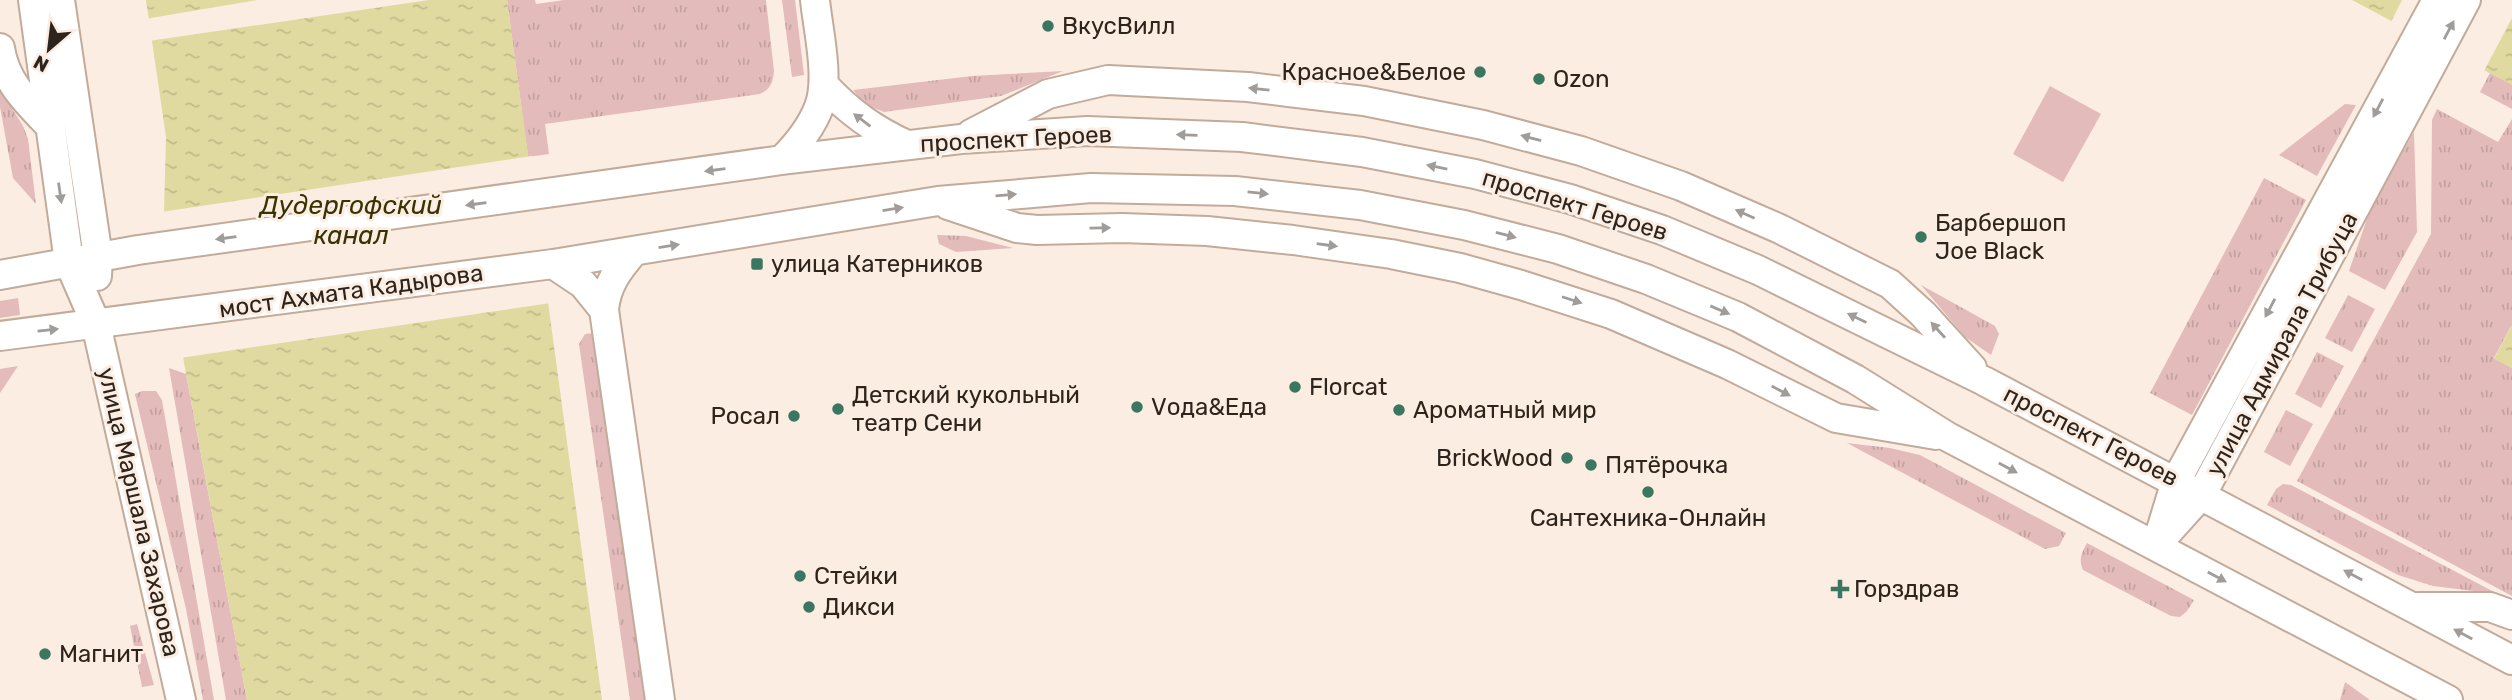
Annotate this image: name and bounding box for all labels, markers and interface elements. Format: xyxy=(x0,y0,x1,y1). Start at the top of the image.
place label: ВкусВилл xyxy=(1062,12,1175,40)
north arrow xyxy=(14,14,84,84)
marker: ВкусВилл xyxy=(1040,18,1056,34)
one-way arrow xyxy=(2444,20,2455,40)
text: N xyxy=(30,50,53,77)
place label: Красное&Белое xyxy=(1282,58,1466,86)
marker: Красное&Белое xyxy=(1472,64,1488,80)
place label: Ozon xyxy=(1553,65,1610,93)
marker: Ozon xyxy=(1531,71,1547,87)
one-way arrow xyxy=(1248,83,1270,94)
one-way arrow xyxy=(2373,99,2385,119)
one-way arrow xyxy=(853,113,871,127)
street label: проспект Героев xyxy=(919,120,1113,158)
one-way arrow xyxy=(1176,129,1198,140)
one-way arrow xyxy=(1520,132,1542,143)
one-way arrow xyxy=(1426,161,1448,172)
one-way arrow xyxy=(703,164,725,175)
street label: проспект Героев xyxy=(1479,164,1671,246)
one-way arrow xyxy=(54,182,65,204)
one-way arrow xyxy=(1247,188,1269,199)
one-way arrow xyxy=(996,189,1018,200)
water label: Дудергофский канал xyxy=(258,190,442,251)
one-way arrow xyxy=(464,199,486,210)
one-way arrow xyxy=(882,203,904,214)
street label: улица Адмирала Трибуца xyxy=(2200,207,2364,481)
one-way arrow xyxy=(1735,208,1755,220)
place label: Барбершоп Joe Black xyxy=(1935,209,2066,265)
one-way arrow xyxy=(1089,223,1111,234)
marker: Барбершоп Joe Black xyxy=(1913,229,1929,245)
one-way arrow xyxy=(1496,231,1517,241)
one-way arrow xyxy=(215,233,237,244)
one-way arrow xyxy=(658,240,680,251)
one-way arrow xyxy=(1316,240,1338,251)
place label: улица Катерников xyxy=(771,250,983,278)
marker: улица Катерников xyxy=(749,256,765,272)
street label: мост Ахмата Кадырова xyxy=(217,259,485,323)
one-way arrow xyxy=(1562,296,1583,306)
one-way arrow xyxy=(2264,299,2276,318)
one-way arrow xyxy=(1710,305,1731,316)
one-way arrow xyxy=(1847,312,1867,323)
one-way arrow xyxy=(1930,321,1946,339)
one-way arrow xyxy=(37,324,59,335)
street label: улица Маршала Захарова xyxy=(92,365,186,659)
place label: Florcat xyxy=(1309,373,1387,401)
marker: Florcat xyxy=(1287,379,1303,395)
street label: проспект Героев xyxy=(1999,380,2183,492)
place label: Детский кукольный театр Сени xyxy=(852,381,1080,437)
one-way arrow xyxy=(1771,385,1791,396)
place label: Vода&Еда xyxy=(1151,393,1267,421)
place label: Ароматный мир xyxy=(1413,396,1596,424)
marker: Vода&Еда xyxy=(1129,399,1145,415)
marker: Детский кукольный театр Сени xyxy=(830,401,846,417)
place label: Росал xyxy=(710,402,780,430)
marker: Ароматный мир xyxy=(1391,402,1407,418)
marker: Росал xyxy=(786,408,802,424)
place label: BrickWood xyxy=(1436,444,1553,472)
marker: BrickWood xyxy=(1559,450,1575,466)
place label: Пятёрочка xyxy=(1605,451,1728,479)
marker: Пятёрочка xyxy=(1583,457,1599,473)
one-way arrow xyxy=(1998,463,2018,474)
marker: Сантехника-Онлайн xyxy=(1640,484,1656,500)
place label: Сантехника-Онлайн xyxy=(1530,504,1766,532)
place label: Стейки xyxy=(814,562,898,590)
marker: Стейки xyxy=(792,568,808,584)
one-way arrow xyxy=(2344,569,2363,581)
one-way arrow xyxy=(2207,572,2227,583)
place label: Горздрав xyxy=(1854,575,1959,603)
marker: Горздрав xyxy=(1832,581,1848,597)
place label: Дикси xyxy=(823,593,895,621)
marker: Дикси xyxy=(801,599,817,615)
one-way arrow xyxy=(2453,628,2473,639)
place label: Магнит xyxy=(59,640,143,668)
marker: Магнит xyxy=(37,646,53,662)

